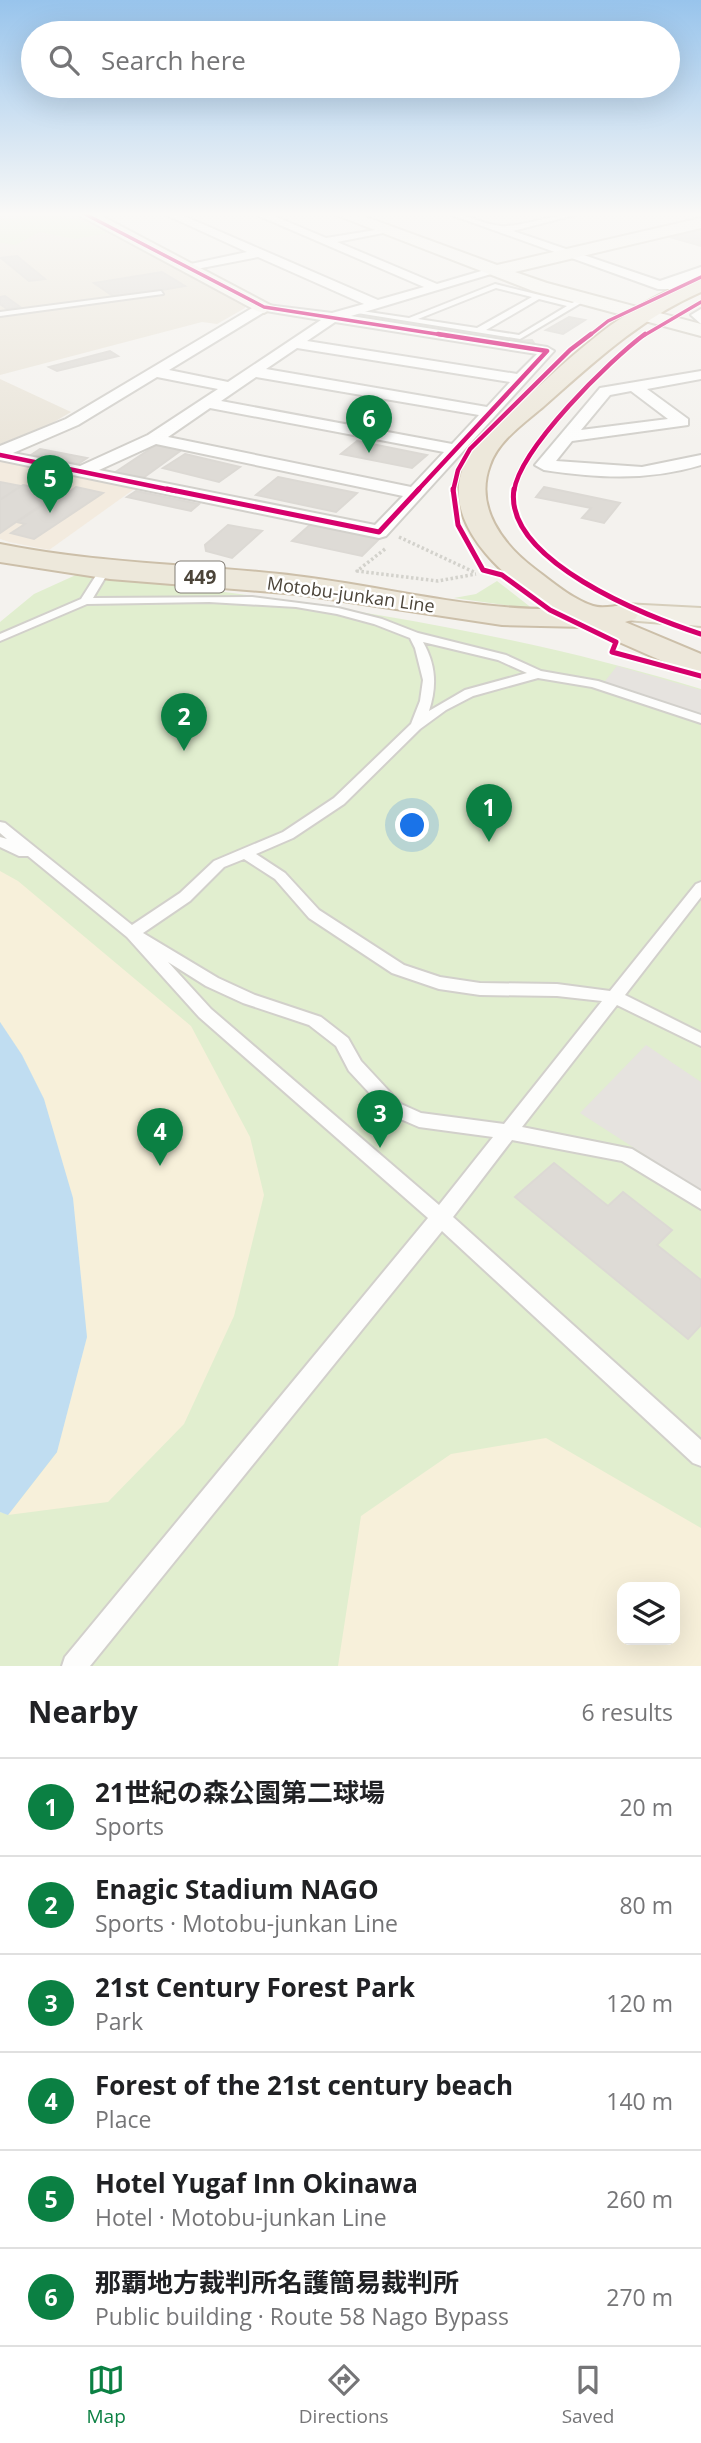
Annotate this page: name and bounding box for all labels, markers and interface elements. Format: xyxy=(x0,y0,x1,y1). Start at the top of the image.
search box xyxy=(21,21,680,98)
icon: search xyxy=(45,41,83,79)
text: Search here xyxy=(101,42,246,78)
pin: 6 xyxy=(346,395,392,453)
pin: 5 xyxy=(27,455,73,513)
road number: 449 xyxy=(176,562,224,592)
street label: Motobu-junkan Line xyxy=(266,570,436,618)
pin: 2 xyxy=(161,693,207,751)
pin: 1 xyxy=(466,784,512,842)
your location xyxy=(395,808,429,842)
pin: 3 xyxy=(357,1090,403,1148)
pin: 4 xyxy=(137,1108,183,1166)
map controls xyxy=(617,1582,680,1645)
button: layers xyxy=(617,1582,680,1645)
text: Nearby xyxy=(28,1691,138,1732)
text: 6 results xyxy=(582,1696,673,1728)
text: 21世紀の森公園第二球場 xyxy=(95,1774,385,1810)
text: 1 xyxy=(44,1791,58,1823)
text: 20 m xyxy=(619,1791,673,1823)
text: Sports xyxy=(95,1810,164,1842)
text: Enagic Stadium NAGO xyxy=(95,1871,379,1907)
text: 2 xyxy=(44,1889,58,1921)
text: 80 m xyxy=(619,1889,673,1921)
text: Sports · Motobu-junkan Line xyxy=(95,1907,398,1939)
text: 21st Century Forest Park xyxy=(95,1969,415,2005)
text: 3 xyxy=(44,1987,58,2019)
text: 120 m xyxy=(606,1987,673,2019)
text: Park xyxy=(95,2005,143,2037)
text: Forest of the 21st century beach xyxy=(95,2067,513,2103)
text: 4 xyxy=(44,2085,58,2117)
text: 140 m xyxy=(606,2085,673,2117)
text: Place xyxy=(95,2103,151,2135)
text: Hotel Yugaf Inn Okinawa xyxy=(95,2165,418,2201)
text: 5 xyxy=(44,2183,58,2215)
text: 260 m xyxy=(606,2183,673,2215)
text: Hotel · Motobu-junkan Line xyxy=(95,2201,387,2233)
text: 那覇地方裁判所名護簡易裁判所 xyxy=(95,2264,459,2300)
text: 6 xyxy=(44,2281,58,2313)
text: 270 m xyxy=(606,2281,673,2313)
text: Public building · Route 58 Nago Bypass xyxy=(95,2300,509,2332)
tab: Map xyxy=(87,2361,126,2429)
tab: Directions xyxy=(299,2361,389,2429)
tab: Saved xyxy=(562,2361,614,2429)

